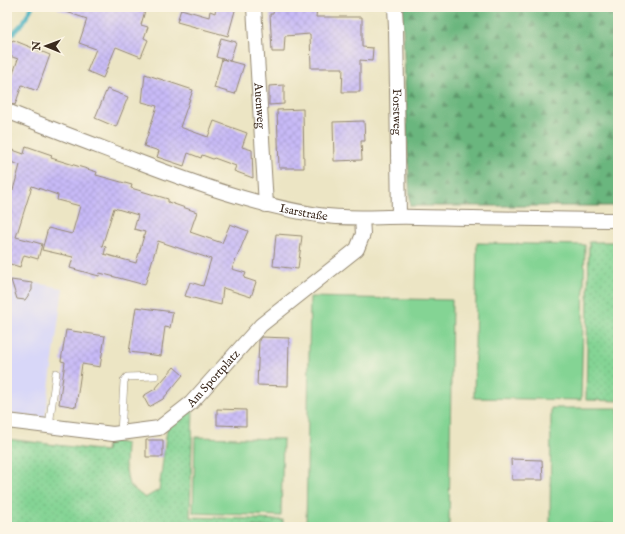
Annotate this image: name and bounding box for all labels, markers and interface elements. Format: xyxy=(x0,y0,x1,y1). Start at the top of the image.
north arrow xyxy=(26,26,66,66)
text: N xyxy=(30,40,44,52)
street label: Auenweg xyxy=(251,81,269,130)
street label: Forstweg xyxy=(389,89,405,136)
street label: Isarstraße xyxy=(278,200,329,224)
street label: Am Sportplatz xyxy=(183,346,243,411)

